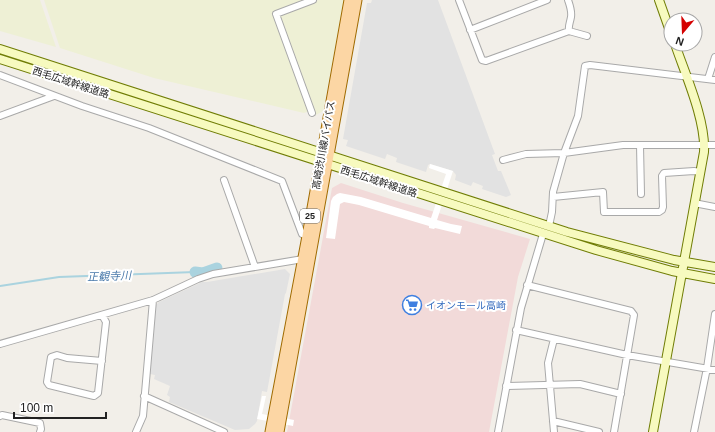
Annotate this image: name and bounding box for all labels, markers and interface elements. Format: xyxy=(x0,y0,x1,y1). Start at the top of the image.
north arrow xyxy=(663,12,703,52)
text: N xyxy=(674,34,685,48)
street label: 西毛広域幹線道路 xyxy=(31,65,111,100)
street label: 高崎渋川線バイパス xyxy=(310,100,337,190)
street label: 西毛広域幹線道路 xyxy=(339,164,419,199)
road number: 25 xyxy=(300,209,320,223)
water label: 正観寺川 xyxy=(87,269,132,283)
supermarket icon: イオンモール高崎 xyxy=(401,294,423,316)
place label: イオンモール高崎 xyxy=(426,300,506,311)
scale bar xyxy=(14,394,106,420)
text: 100 m xyxy=(20,401,53,415)

